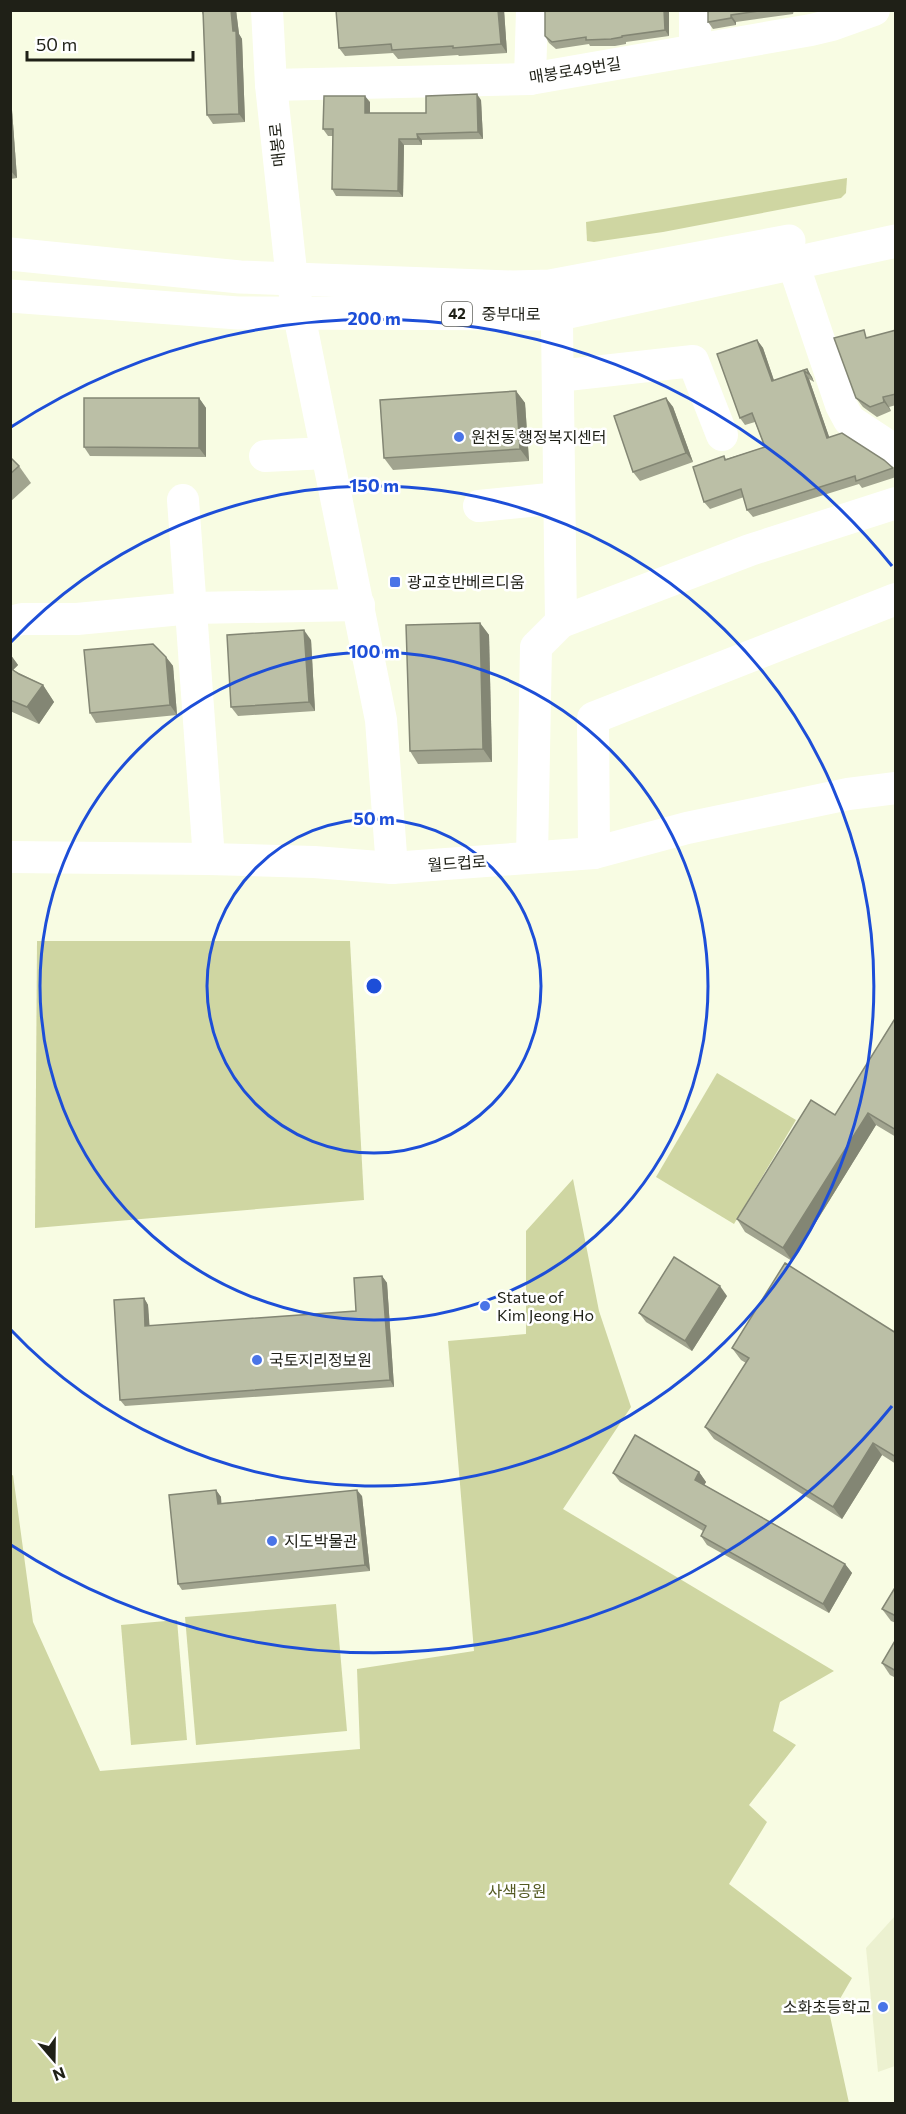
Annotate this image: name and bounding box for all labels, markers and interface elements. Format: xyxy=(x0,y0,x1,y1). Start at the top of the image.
scale bar xyxy=(27,24,194,62)
text: 50 m xyxy=(36,33,77,55)
street label: 매봉로49번길 xyxy=(528,53,622,86)
street label: 매봉로 xyxy=(265,122,288,168)
road number: 42 xyxy=(442,302,472,326)
street label: 중부대로 xyxy=(482,304,541,323)
text: 200 m xyxy=(347,307,401,329)
place label: 원천동 행정복지센터 xyxy=(471,427,607,446)
marker: 원천동 행정복지센터 xyxy=(452,430,466,444)
text: 150 m xyxy=(349,474,399,496)
place label: 광교호반베르디움 xyxy=(407,572,525,591)
marker: 광교호반베르디움 xyxy=(388,575,402,589)
text: 100 m xyxy=(348,640,400,662)
text: 50 m xyxy=(353,807,395,829)
street label: 월드컵로 xyxy=(427,851,487,874)
centre of rings xyxy=(364,976,384,996)
place label: Statue of Kim Jeong Ho xyxy=(497,1287,594,1324)
marker: Statue of Kim Jeong Ho xyxy=(478,1299,492,1313)
place label: 국토지리정보원 xyxy=(269,1350,372,1369)
marker: 국토지리정보원 xyxy=(250,1353,264,1367)
place label: 지도박물관 xyxy=(284,1531,358,1550)
marker: 지도박물관 xyxy=(265,1534,279,1548)
park label: 사색공원 xyxy=(488,1881,546,1900)
place label: 소화초등학교 xyxy=(783,1997,871,2016)
marker: 소화초등학교 xyxy=(876,2000,890,2014)
north arrow xyxy=(24,2030,84,2090)
text: N xyxy=(50,2064,68,2086)

